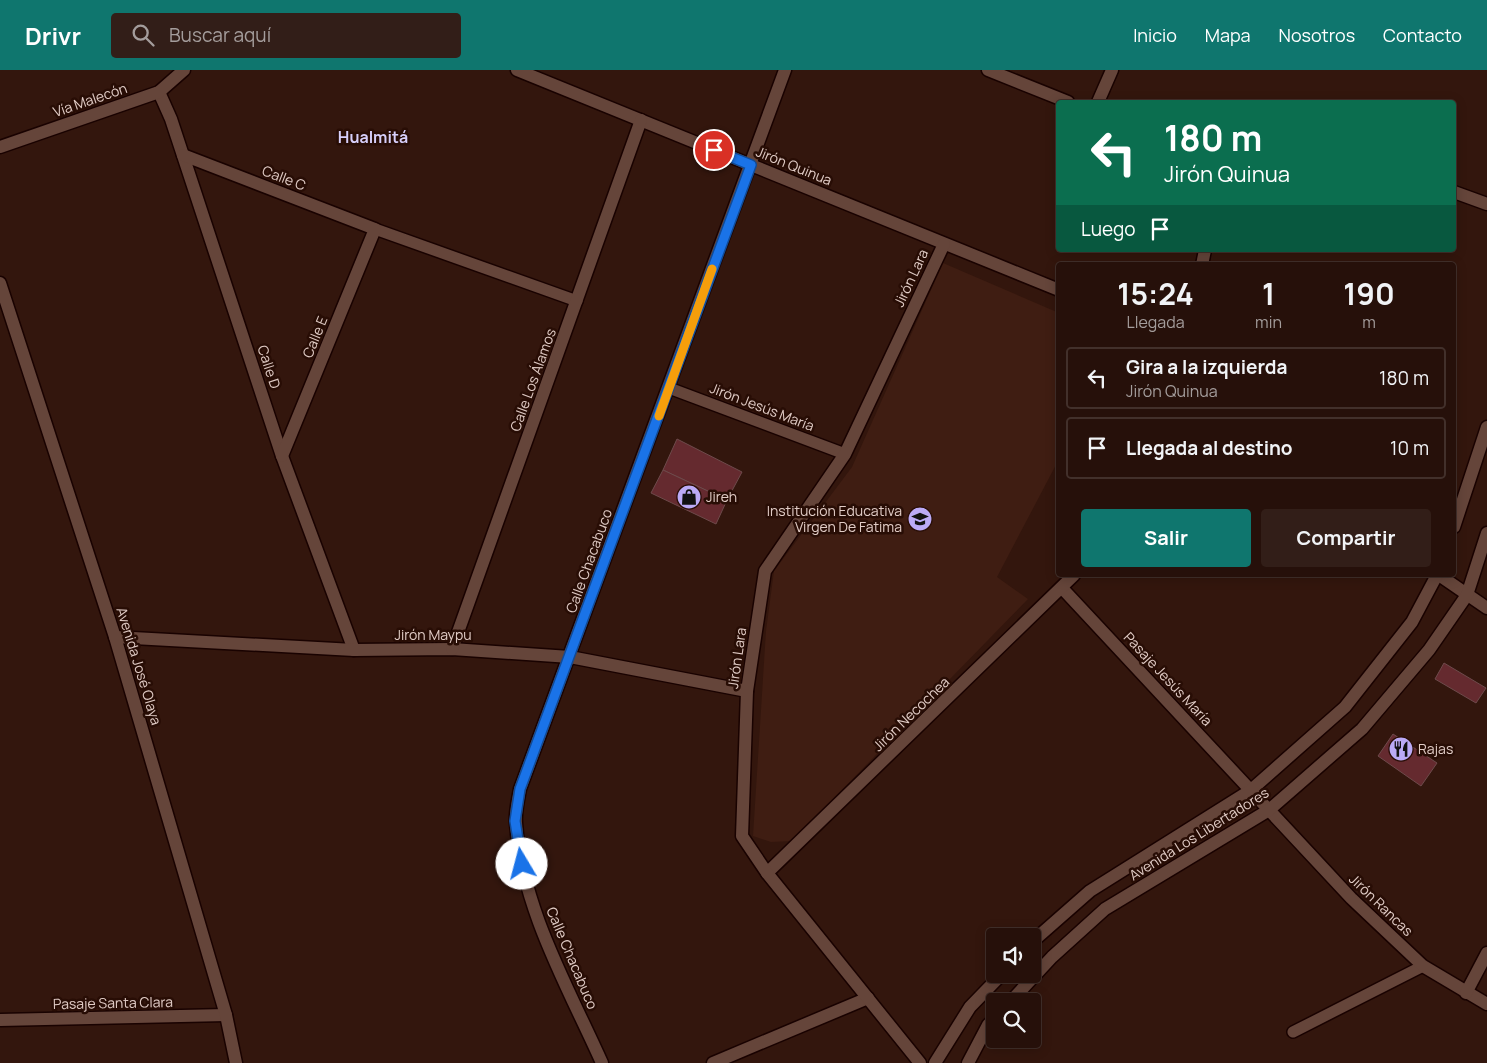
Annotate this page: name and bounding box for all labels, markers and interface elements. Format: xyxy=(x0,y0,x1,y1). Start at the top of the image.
search box xyxy=(111,13,461,58)
text: Drivr xyxy=(25,19,81,52)
icon: search xyxy=(129,21,157,49)
text: Buscar aquí xyxy=(169,22,271,48)
text: Inicio xyxy=(1133,23,1177,47)
text: Mapa xyxy=(1205,23,1251,47)
text: Nosotros xyxy=(1279,23,1355,47)
text: Contacto xyxy=(1383,23,1462,47)
street label: Vía Malecón xyxy=(50,78,129,121)
text: 180 m xyxy=(1164,114,1262,162)
icon: left xyxy=(1081,120,1146,185)
district label: Hualmitá xyxy=(338,126,408,148)
pin xyxy=(693,129,735,171)
icon: arrive xyxy=(700,136,728,164)
street label: Jirón Quinua xyxy=(753,142,835,189)
text: Jirón Quinua xyxy=(1164,159,1290,189)
street label: Calle C xyxy=(260,161,309,195)
icon: arrive xyxy=(1146,215,1174,243)
text: Luego xyxy=(1081,216,1136,242)
street label: Jirón Lara xyxy=(889,246,932,310)
text: 15:24 xyxy=(1117,273,1194,314)
text: 1 xyxy=(1262,273,1275,314)
text: 190 xyxy=(1343,273,1395,314)
text: Llegada xyxy=(1127,311,1185,333)
text: min xyxy=(1255,311,1282,333)
text: m xyxy=(1362,311,1376,333)
street label: Calle E xyxy=(298,313,331,360)
street label: Calle Los Álamos xyxy=(505,326,560,434)
street label: Calle D xyxy=(254,343,285,391)
text: Gira a la izquierda xyxy=(1126,354,1287,380)
icon: left xyxy=(1083,364,1111,392)
text: 180 m xyxy=(1379,365,1429,391)
street label: Jirón Jesús María xyxy=(707,378,817,435)
text: Jirón Quinua xyxy=(1126,380,1218,402)
icon: arrive xyxy=(1083,434,1111,462)
text: Llegada al destino xyxy=(1126,435,1293,461)
text: 10 m xyxy=(1390,435,1429,461)
shop icon: Jireh xyxy=(676,484,702,510)
place label: Jireh xyxy=(706,487,737,506)
place label: Institución Educativa Virgen De Fatima xyxy=(767,501,902,536)
street label: Calle Chacabuco xyxy=(561,506,616,615)
school or university icon: Institución Educativa Virgen De Fatima xyxy=(907,506,933,532)
button: Salir xyxy=(1081,509,1251,567)
button: Compartir xyxy=(1261,509,1431,567)
street label: Avenida José Olaya xyxy=(113,605,166,727)
street label: Jirón Maypu xyxy=(394,625,472,644)
street label: Jirón Lara xyxy=(723,626,750,690)
street label: Pasaje Jesús María xyxy=(1120,628,1217,730)
street label: Jirón Necochea xyxy=(868,672,953,755)
restaurant icon: Rajas xyxy=(1388,736,1414,762)
place label: Rajas xyxy=(1418,739,1453,758)
street label: Avenida Los Libertadores xyxy=(1125,783,1272,884)
position arrow xyxy=(495,837,547,889)
street label: Jirón Rancas xyxy=(1345,869,1417,940)
street label: Calle Chacabuco xyxy=(542,904,603,1012)
map controls xyxy=(986,928,1041,1048)
button: sound xyxy=(986,928,1041,983)
street label: Pasaje Santa Clara xyxy=(53,992,173,1013)
button: search xyxy=(986,993,1041,1048)

